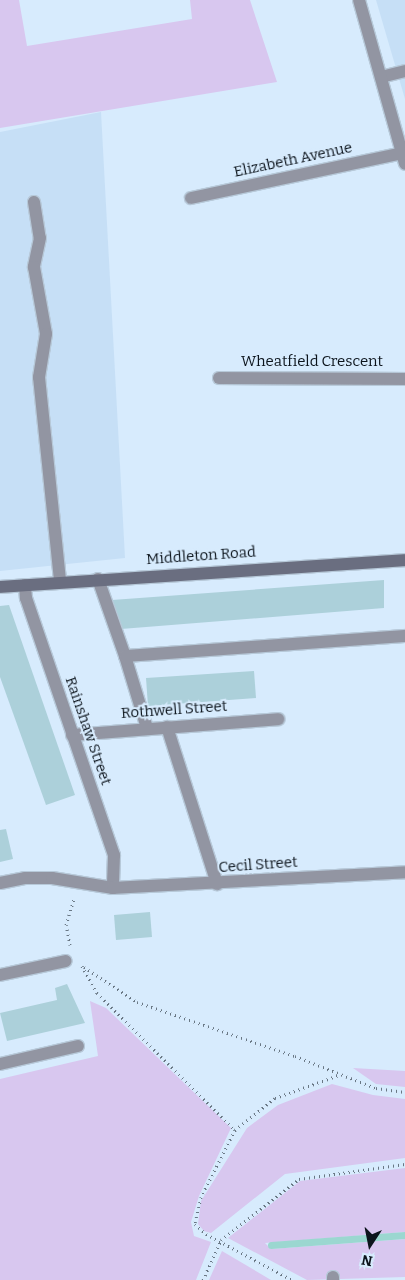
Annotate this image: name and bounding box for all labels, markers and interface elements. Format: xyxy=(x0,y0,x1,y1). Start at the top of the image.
street label: Elizabeth Avenue xyxy=(232,139,354,181)
street label: Wheatfield Crescent xyxy=(241,353,383,371)
street label: Middleton Road xyxy=(146,543,256,569)
street label: Rainshaw Street xyxy=(61,674,115,788)
street label: Rothwell Street xyxy=(120,697,228,723)
street label: Cecil Street xyxy=(218,853,298,877)
north arrow xyxy=(345,1220,395,1270)
text: N xyxy=(360,1251,374,1270)

